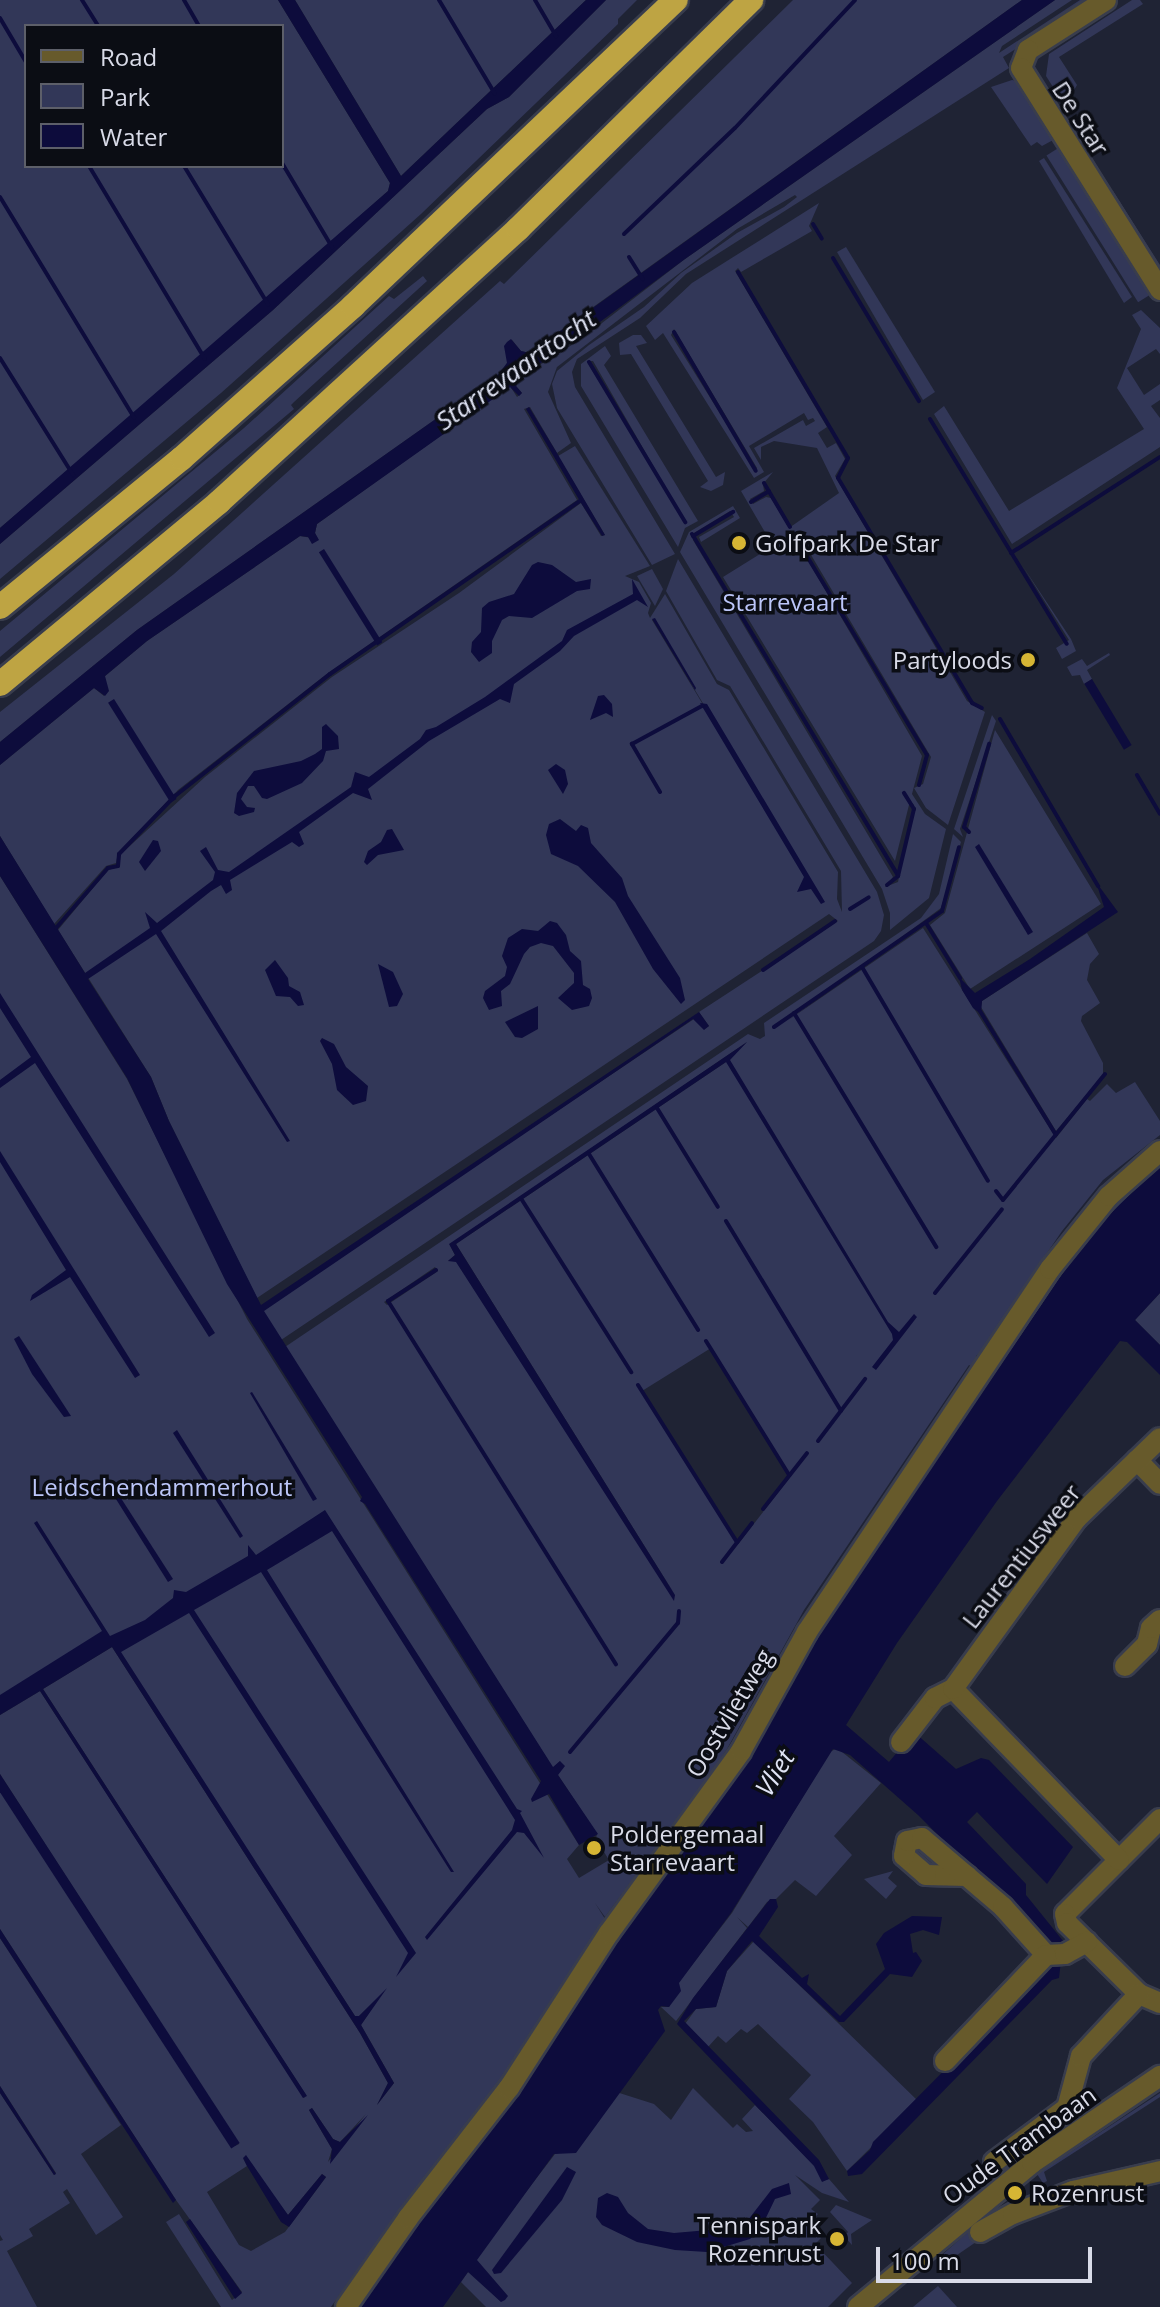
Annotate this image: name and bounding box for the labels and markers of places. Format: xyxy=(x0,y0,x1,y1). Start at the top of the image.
place label: Golfpark De Star xyxy=(755,529,940,557)
marker: Golfpark De Star xyxy=(730,534,748,552)
place label: Partyloods xyxy=(893,646,1012,674)
marker: Partyloods xyxy=(1019,651,1037,669)
place label: Poldergemaal Starrevaart xyxy=(610,1820,764,1876)
marker: Poldergemaal Starrevaart xyxy=(585,1839,603,1857)
place label: Rozenrust xyxy=(1031,2179,1144,2207)
marker: Rozenrust xyxy=(1006,2184,1024,2202)
place label: Tennispark Rozenrust xyxy=(697,2211,821,2267)
marker: Tennispark Rozenrust xyxy=(828,2230,846,2248)

